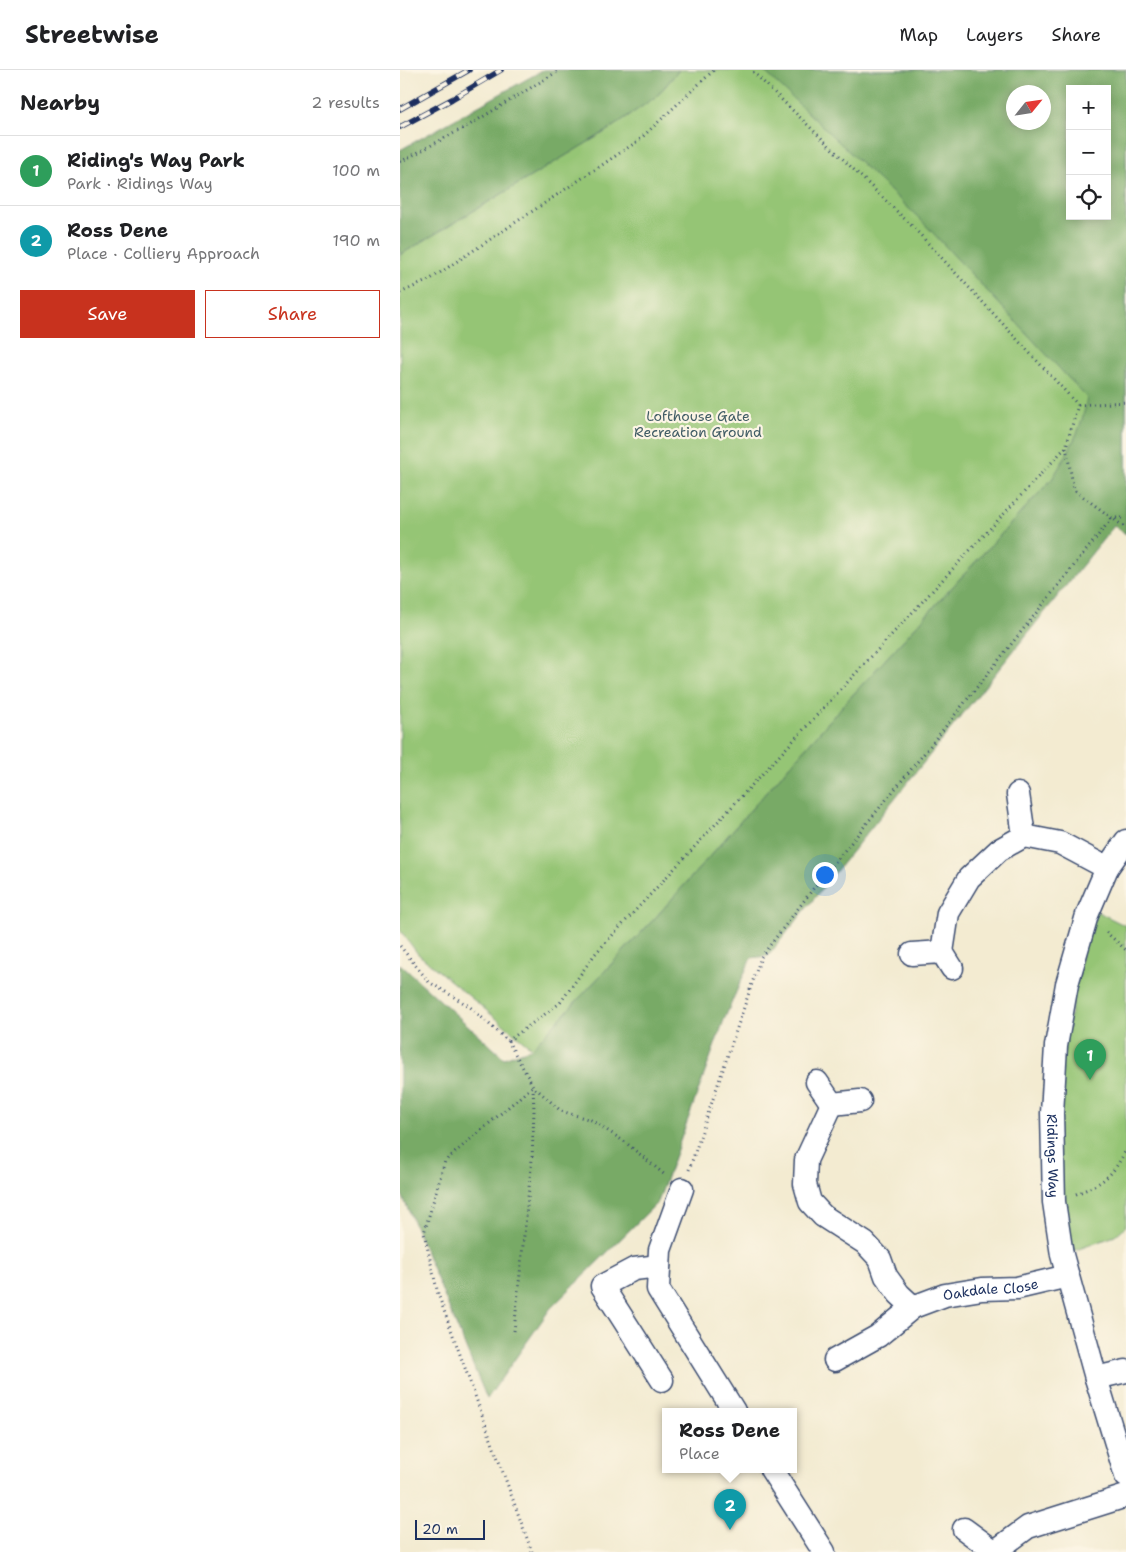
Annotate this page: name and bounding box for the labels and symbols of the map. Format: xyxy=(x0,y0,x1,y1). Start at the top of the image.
north arrow xyxy=(1006,85,1051,130)
park label: Lofthouse Gate Recreation Ground xyxy=(634,407,762,441)
your location xyxy=(812,862,838,888)
pin: 1 xyxy=(1074,1039,1106,1080)
street label: Ridings Way xyxy=(1043,1114,1063,1198)
street label: Oakdale Close xyxy=(942,1274,1040,1304)
pin: 2 xyxy=(714,1489,746,1530)
scale bar xyxy=(415,1517,485,1540)

